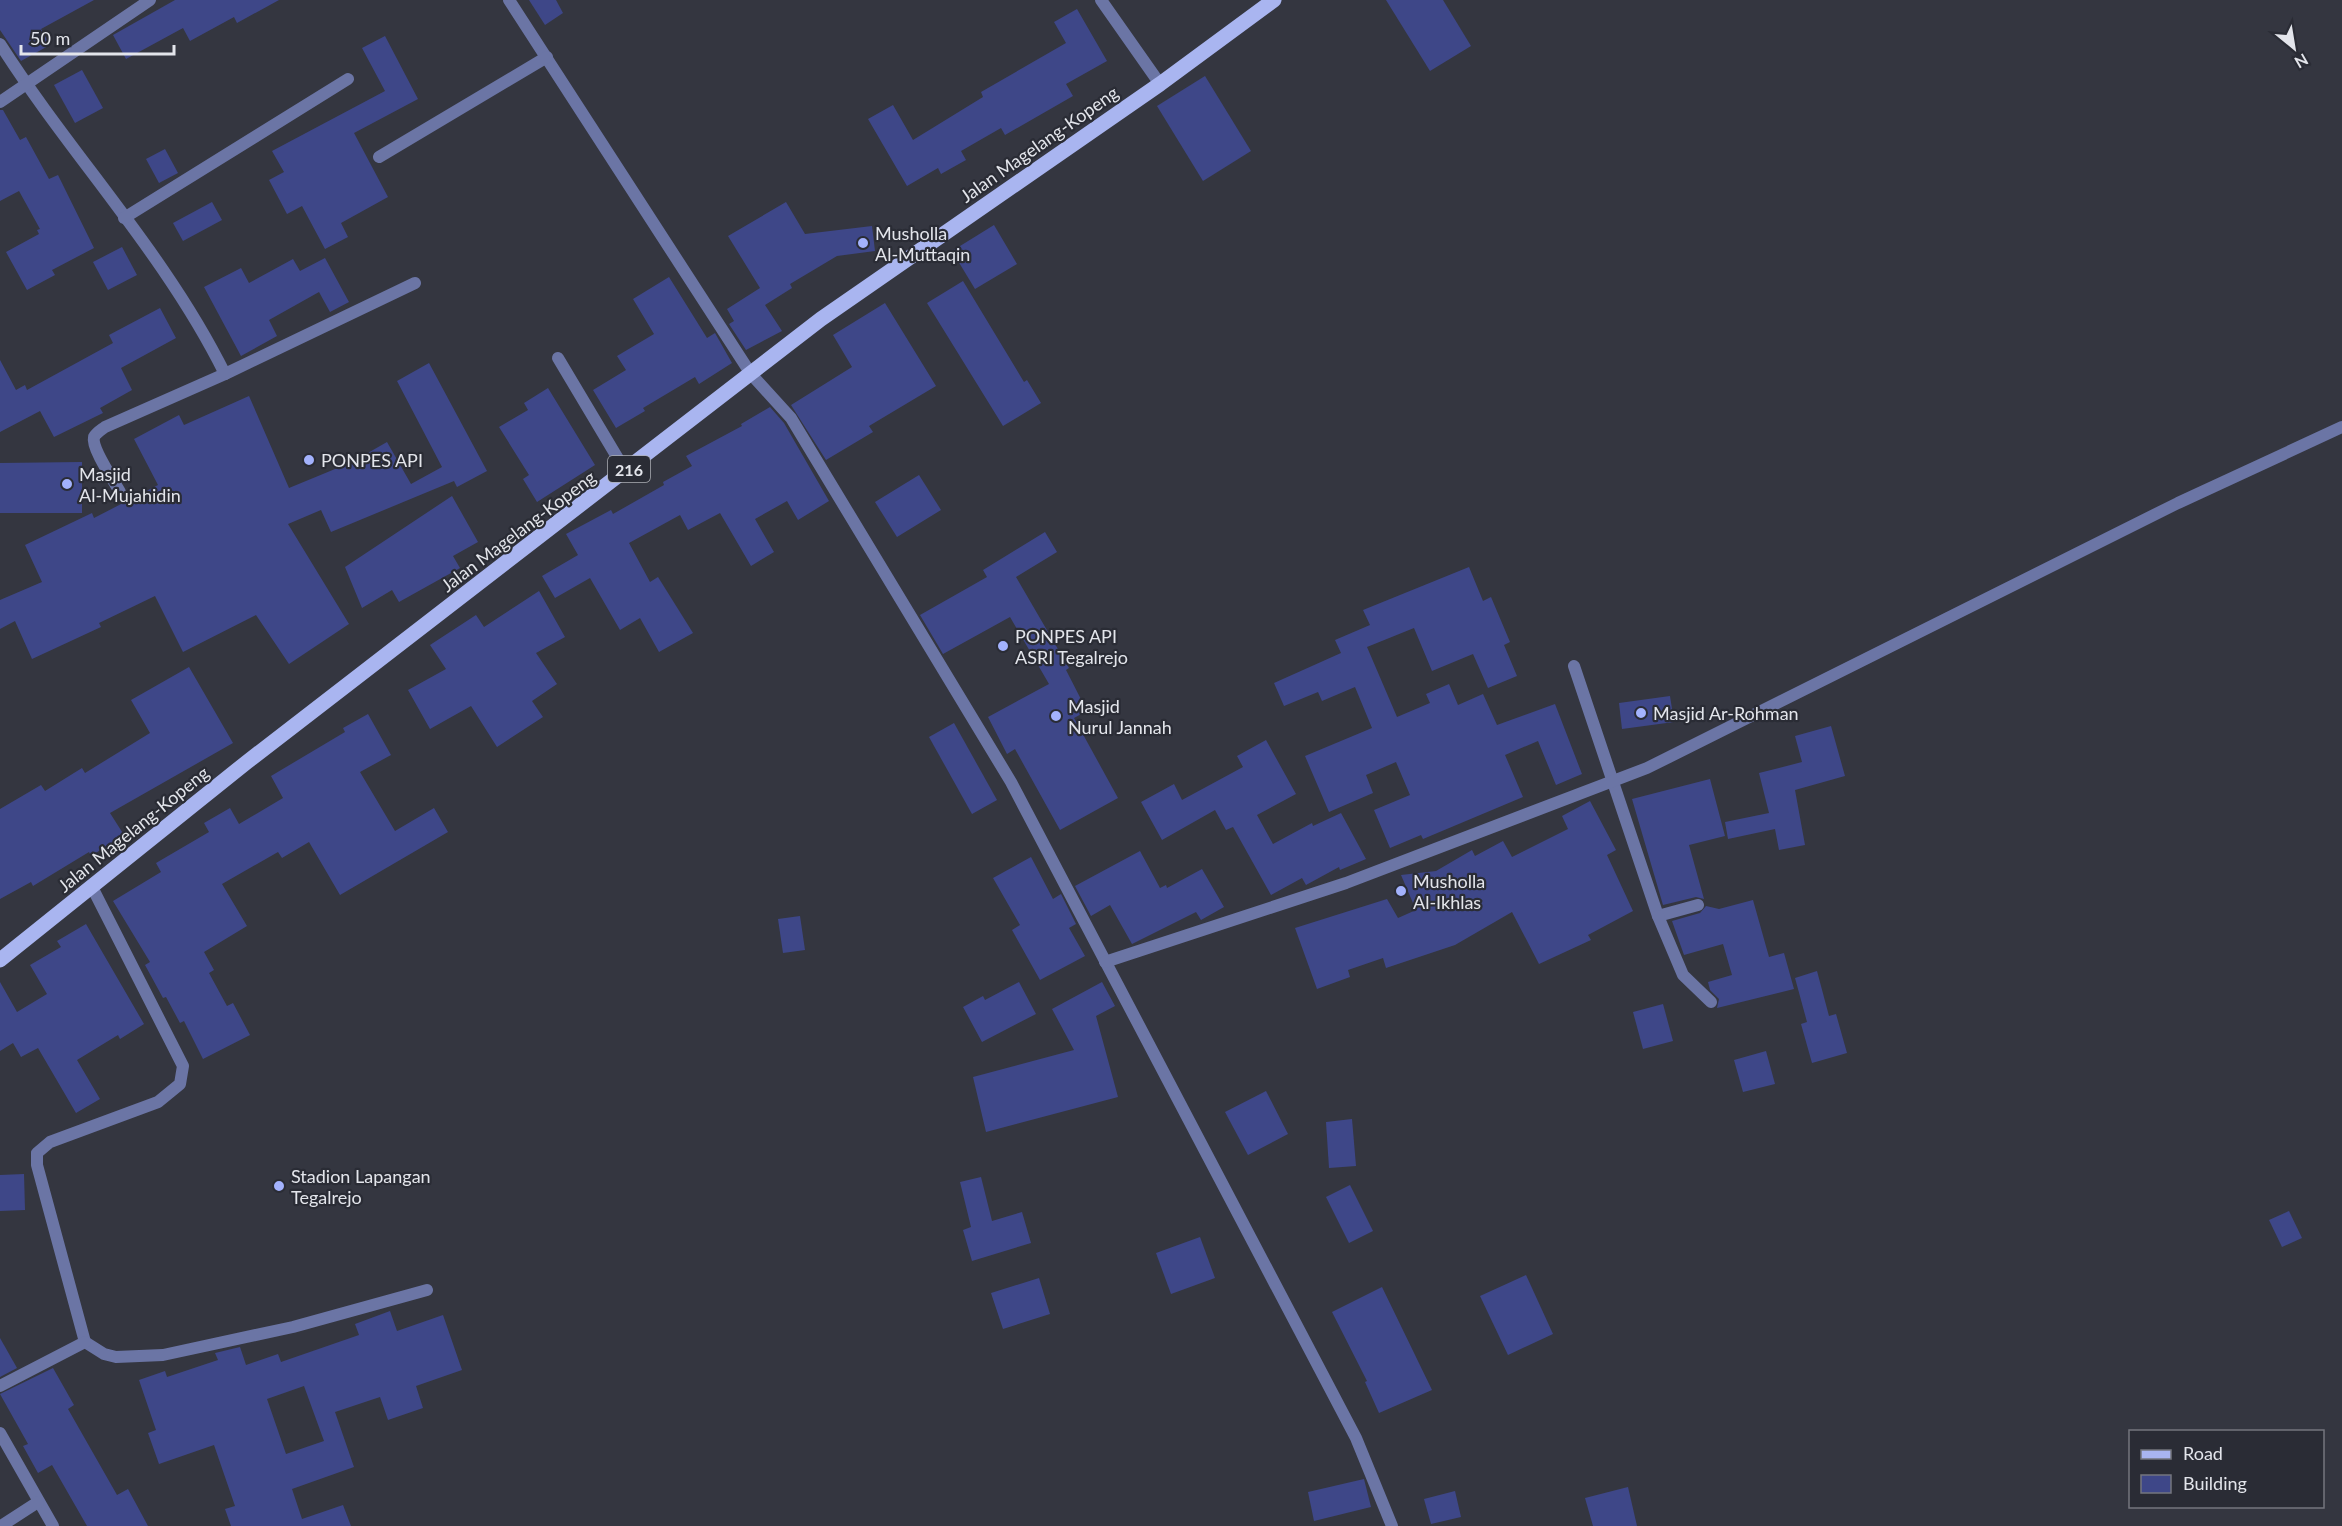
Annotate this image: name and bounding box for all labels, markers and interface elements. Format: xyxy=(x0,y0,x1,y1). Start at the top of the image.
scale bar xyxy=(21,18,174,56)
north arrow xyxy=(2264,18,2324,78)
text: 50 m xyxy=(30,27,70,49)
text: N xyxy=(2292,50,2312,73)
street label: Jalan Magelang-Kopeng xyxy=(956,81,1122,207)
place label: Musholla Al-Muttaqin xyxy=(875,222,970,265)
marker: Musholla Al-Muttaqin xyxy=(856,236,870,250)
place label: PONPES API xyxy=(321,449,423,471)
marker: PONPES API xyxy=(302,453,316,467)
road number: 216 xyxy=(608,456,650,482)
place label: Masjid Al-Mujahidin xyxy=(79,463,181,506)
street label: Jalan Magelang-Kopeng xyxy=(436,466,600,596)
marker: Masjid Al-Mujahidin xyxy=(60,477,74,491)
place label: PONPES API ASRI Tegalrejo xyxy=(1015,625,1128,668)
marker: PONPES API ASRI Tegalrejo xyxy=(996,639,1010,653)
place label: Masjid Nurul Jannah xyxy=(1068,695,1172,738)
place label: Masjid Ar-Rohman xyxy=(1653,702,1799,724)
marker: Masjid Ar-Rohman xyxy=(1634,706,1648,720)
marker: Masjid Nurul Jannah xyxy=(1049,709,1063,723)
street label: Jalan Magelang-Kopeng xyxy=(53,761,213,897)
place label: Musholla Al-Ikhlas xyxy=(1413,870,1485,913)
marker: Musholla Al-Ikhlas xyxy=(1394,884,1408,898)
place label: Stadion Lapangan Tegalrejo xyxy=(291,1165,431,1208)
marker: Stadion Lapangan Tegalrejo xyxy=(272,1179,286,1193)
legend xyxy=(2129,1430,2324,1508)
text: Road xyxy=(2183,1442,2223,1464)
text: Building xyxy=(2183,1472,2247,1494)

